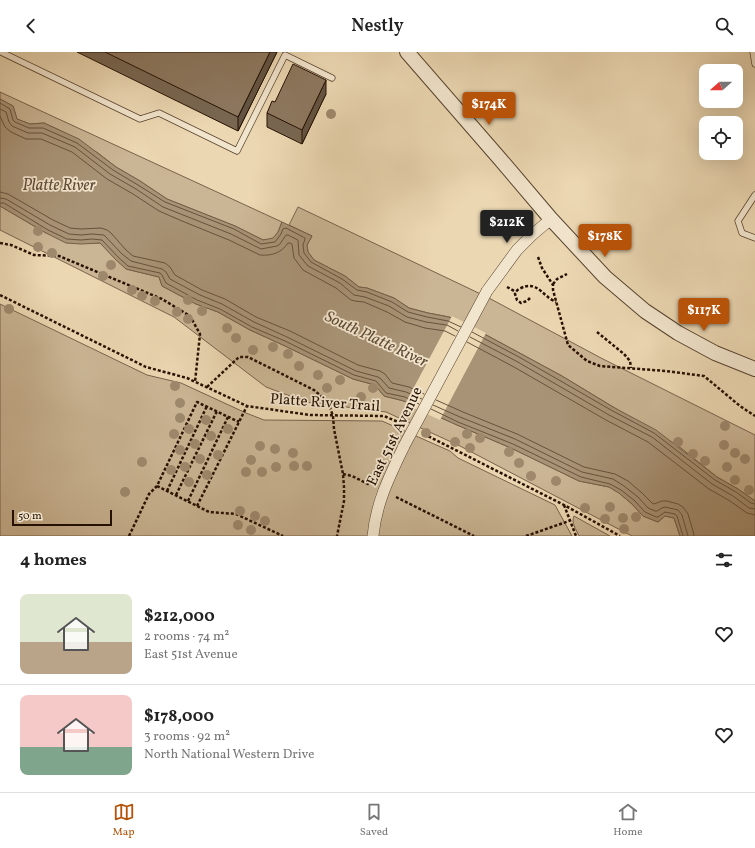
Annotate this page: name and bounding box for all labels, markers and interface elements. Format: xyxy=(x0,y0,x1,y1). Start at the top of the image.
text: Nestly xyxy=(351,14,404,39)
icon: back xyxy=(20,15,42,37)
icon: search xyxy=(713,15,735,37)
north arrow xyxy=(699,64,743,108)
map controls xyxy=(699,64,743,160)
pin: $174K xyxy=(461,92,517,126)
text: $174K xyxy=(472,96,506,114)
button: locate xyxy=(699,116,743,160)
water label: Platte River xyxy=(23,175,96,197)
pin: $212K xyxy=(479,210,535,244)
text: $212K xyxy=(489,214,525,232)
pin: $178K xyxy=(577,224,633,258)
text: $178K xyxy=(587,228,623,246)
pin: $117K xyxy=(676,298,732,332)
text: $117K xyxy=(687,302,721,320)
water label: South Platte River xyxy=(321,306,432,374)
street label: East 51st Avenue xyxy=(362,384,428,490)
street label: Platte River Trail xyxy=(269,389,381,418)
scale bar xyxy=(12,508,112,527)
text: 50 m xyxy=(18,509,42,524)
text: 4 homes xyxy=(20,549,87,572)
icon: filters xyxy=(713,549,735,571)
text: $212,000 xyxy=(144,605,215,628)
icon: home xyxy=(52,610,100,658)
icon: heart xyxy=(713,623,735,645)
text: 2 rooms · 74 m² xyxy=(144,628,229,646)
text: East 51st Avenue xyxy=(144,646,238,664)
text: $178,000 xyxy=(144,705,214,728)
icon: home xyxy=(52,711,100,759)
icon: heart xyxy=(713,724,735,746)
text: 3 rooms · 92 m² xyxy=(144,728,230,746)
text: North National Western Drive xyxy=(144,746,314,764)
tab: Map xyxy=(113,801,135,840)
tab: Saved xyxy=(360,801,388,840)
tab: Home xyxy=(613,801,642,840)

